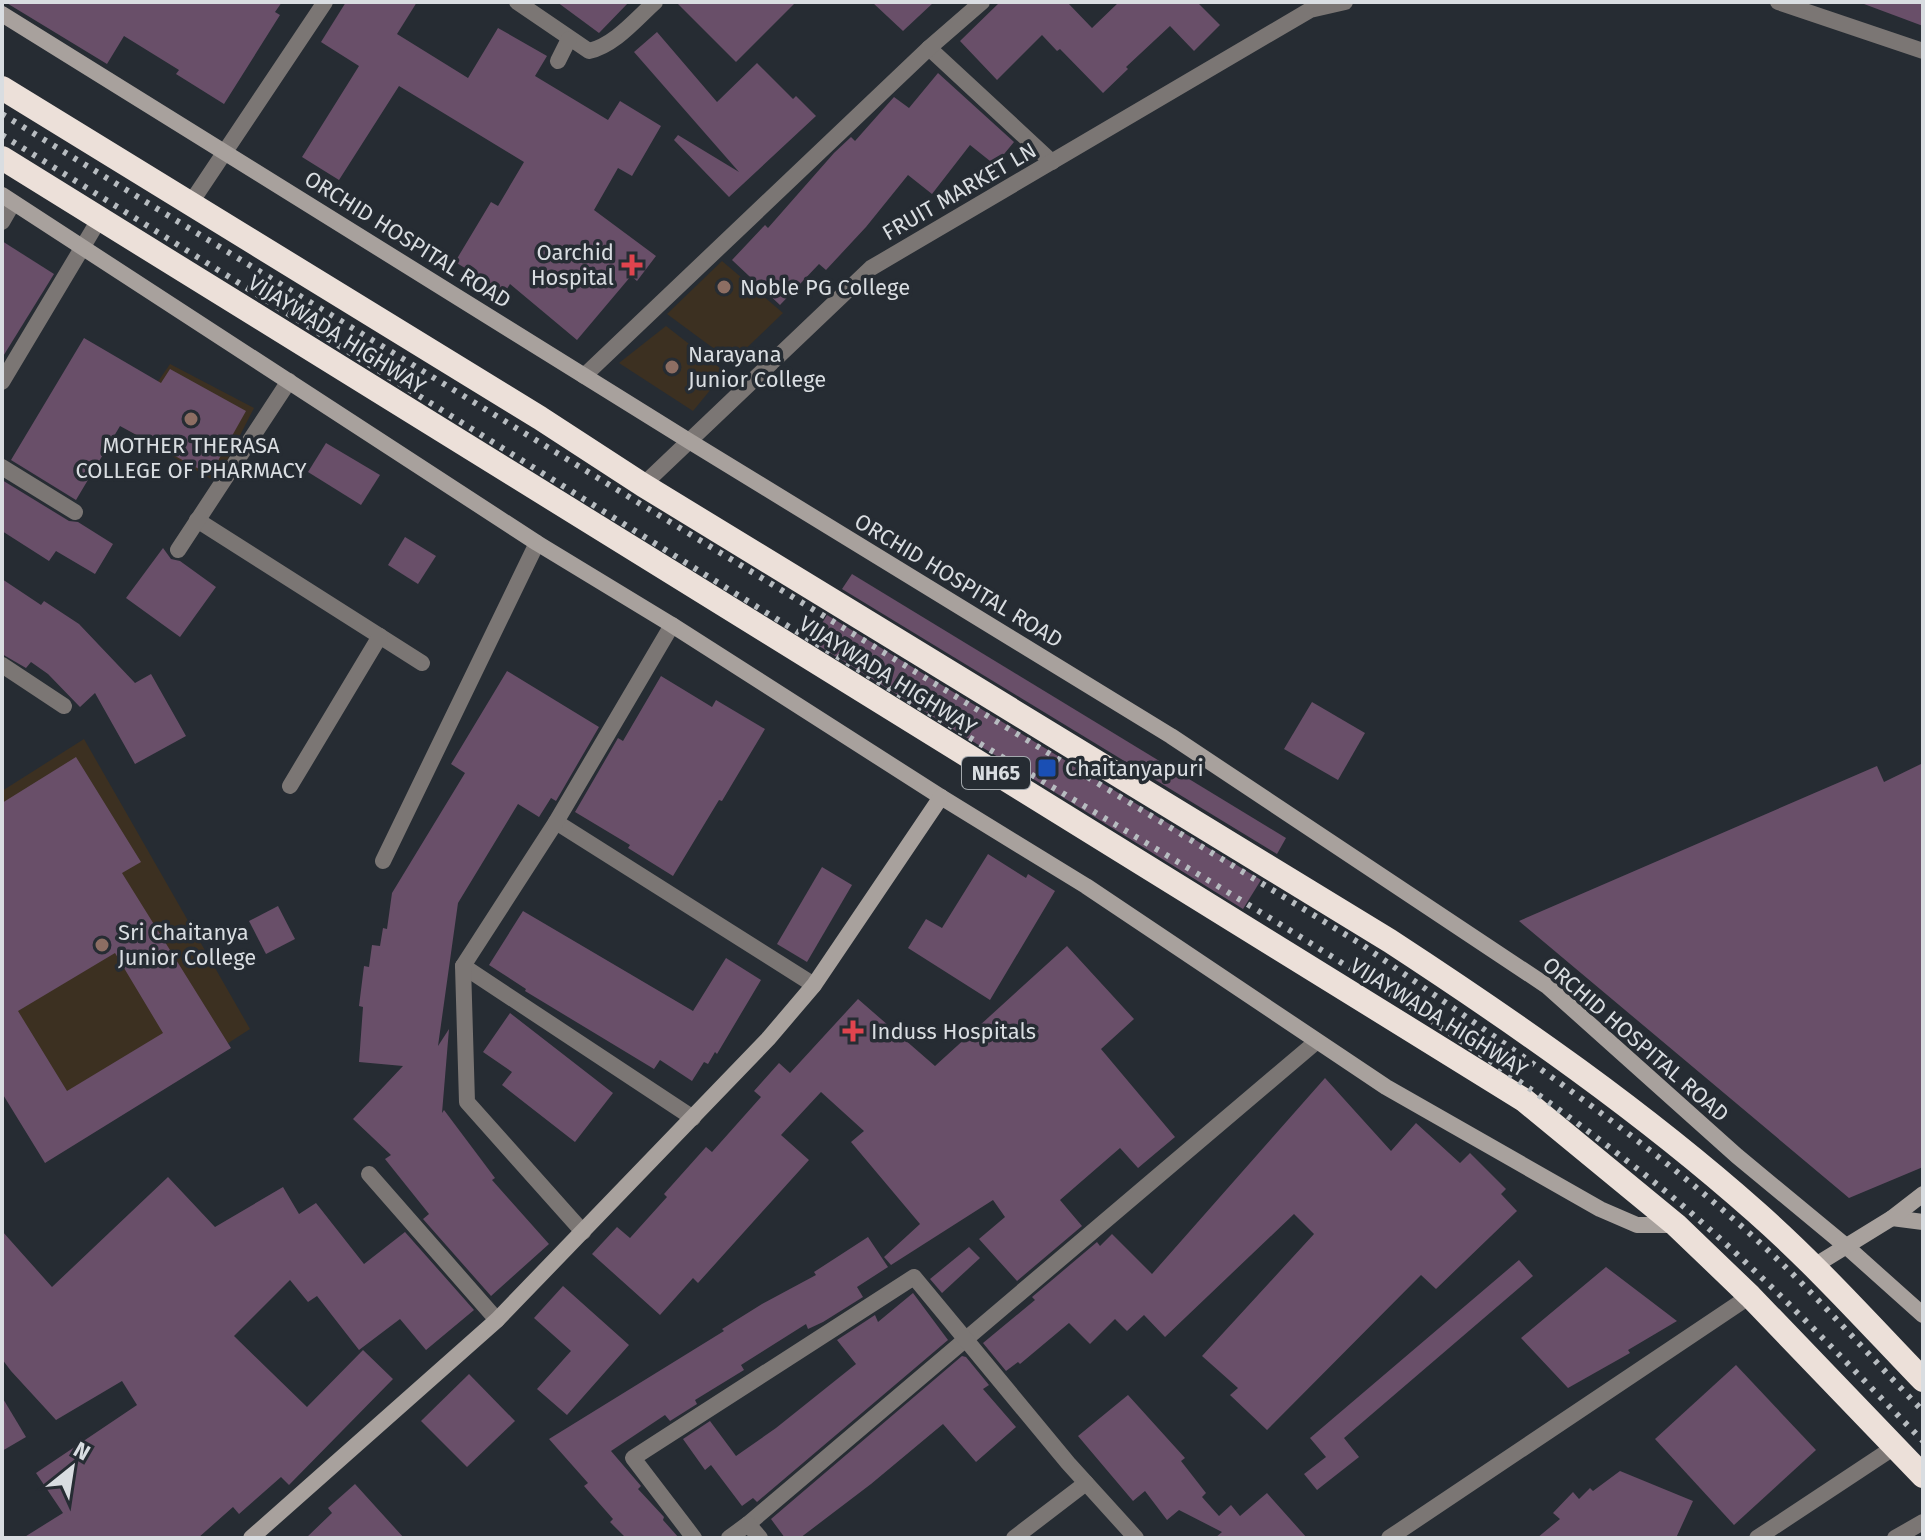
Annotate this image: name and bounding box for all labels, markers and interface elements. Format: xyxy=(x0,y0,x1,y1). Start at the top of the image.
street label: FRUIT MARKET LN xyxy=(878,136,1041,246)
street label: ORCHID HOSPITAL ROAD xyxy=(300,165,516,314)
place label: Oarchid Hospital xyxy=(531,239,614,291)
marker: Oarchid Hospital xyxy=(621,254,643,276)
street label: VIJAYWADA HIGHWAY xyxy=(243,269,431,400)
place label: Noble PG College xyxy=(740,274,910,301)
marker: Noble PG College xyxy=(715,278,733,296)
place label: Narayana Junior College xyxy=(688,341,826,393)
marker: Narayana Junior College xyxy=(663,358,681,376)
marker: MOTHER THERASA COLLEGE OF PHARMACY xyxy=(182,410,200,428)
place label: MOTHER THERASA COLLEGE OF PHARMACY xyxy=(75,432,307,484)
street label: ORCHID HOSPITAL ROAD xyxy=(850,508,1068,653)
street label: VIJAYWADA HIGHWAY xyxy=(794,610,982,741)
place label: Chaitanyapuri xyxy=(1065,755,1204,782)
road number: NH65 xyxy=(962,757,1030,789)
marker: Chaitanyapuri xyxy=(1036,757,1058,779)
place label: Sri Chaitanya Junior College xyxy=(118,919,256,971)
marker: Sri Chaitanya Junior College xyxy=(93,936,111,954)
street label: ORCHID HOSPITAL ROAD xyxy=(1537,951,1734,1128)
street label: VIJAYWADA HIGHWAY xyxy=(1345,952,1533,1083)
place label: Induss Hospitals xyxy=(871,1018,1036,1045)
marker: Induss Hospitals xyxy=(842,1020,864,1042)
north arrow xyxy=(32,1428,112,1508)
text: N xyxy=(69,1436,95,1466)

